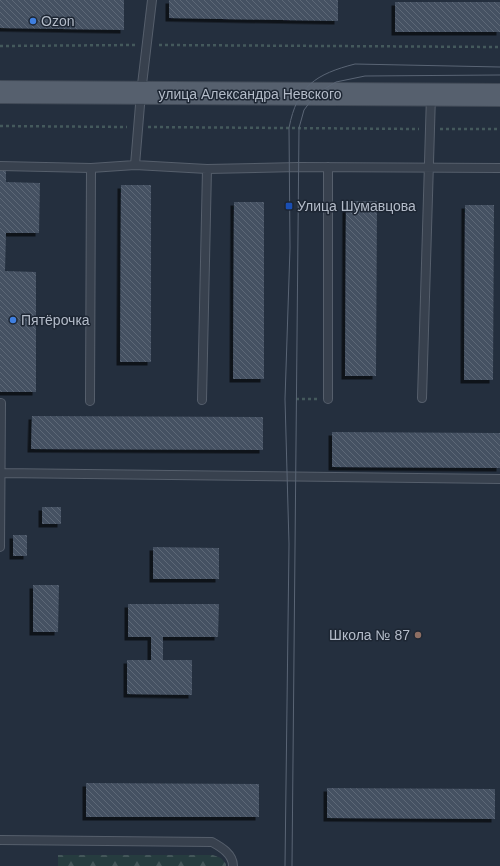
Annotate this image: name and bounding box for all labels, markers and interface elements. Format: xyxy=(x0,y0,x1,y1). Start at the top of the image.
place label: Ozon xyxy=(41,13,74,29)
marker: Ozon xyxy=(28,16,38,26)
street label: улица Александра Невского xyxy=(159,86,342,102)
place label: Улица Шумавцова xyxy=(297,198,416,214)
marker: Улица Шумавцова xyxy=(284,201,294,211)
place label: Пятёрочка xyxy=(21,312,90,328)
marker: Пятёрочка xyxy=(8,315,18,325)
place label: Школа № 87 xyxy=(329,627,410,643)
marker: Школа № 87 xyxy=(413,630,423,640)

